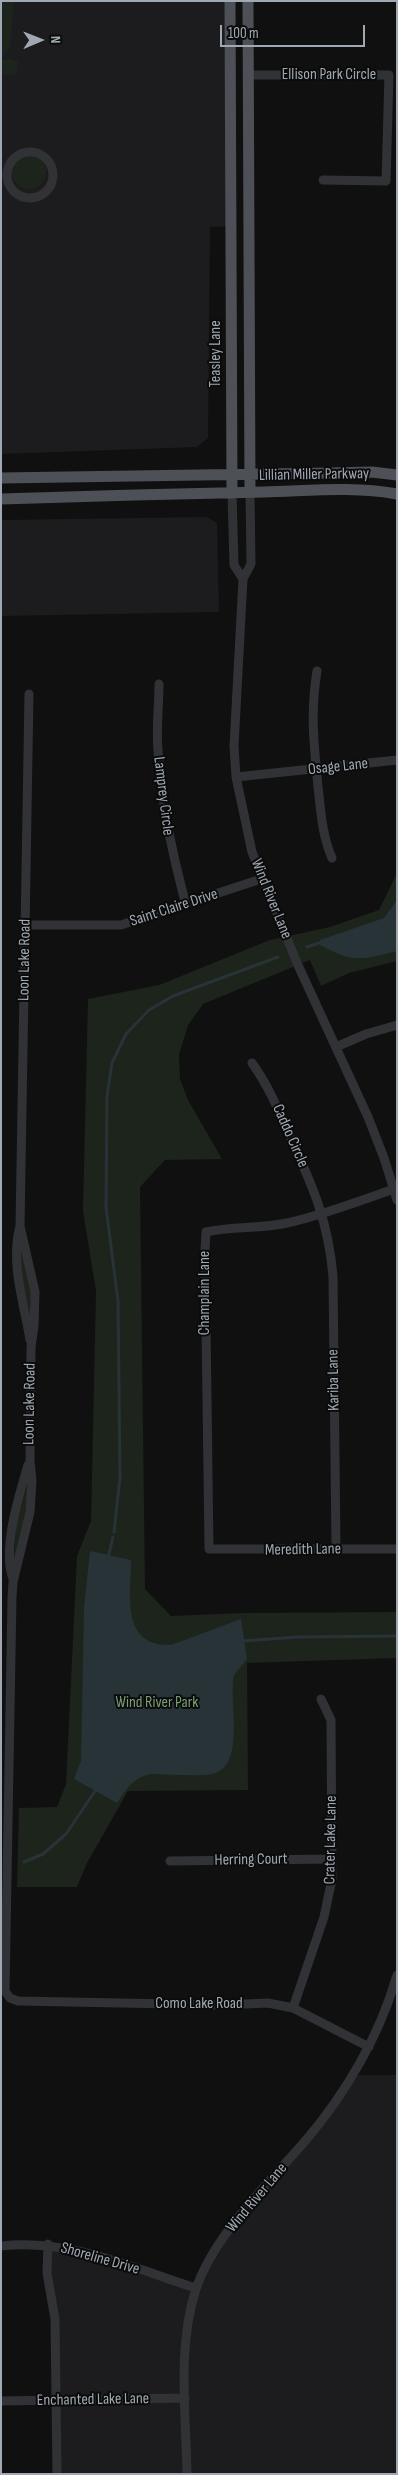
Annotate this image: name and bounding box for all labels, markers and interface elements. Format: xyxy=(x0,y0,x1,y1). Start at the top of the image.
north arrow xyxy=(15,15,65,65)
scale bar xyxy=(223,15,368,47)
text: 100 m xyxy=(228,24,259,43)
text: N xyxy=(47,36,64,44)
street label: Ellison Park Circle xyxy=(282,65,376,85)
street label: Teasley Lane xyxy=(206,320,226,388)
street label: Lillian Miller Parkway xyxy=(259,464,369,486)
street label: Osage Lane xyxy=(307,754,369,780)
street label: Lamprey Circle xyxy=(149,756,177,836)
street label: Wind River Lane xyxy=(246,856,296,942)
street label: Saint Claire Drive xyxy=(128,885,220,931)
street label: Loon Lake Road xyxy=(15,919,35,1001)
street label: Caddo Circle xyxy=(268,1101,312,1171)
street label: Champlain Lane xyxy=(195,1251,215,1335)
street label: Kariba Lane xyxy=(324,1349,344,1411)
street label: Loon Lake Road xyxy=(20,1363,40,1445)
street label: Meredith Lane xyxy=(265,1540,341,1560)
park label: Wind River Park xyxy=(116,1693,198,1713)
street label: Crater Lake Lane xyxy=(321,1795,341,1885)
street label: Herring Court xyxy=(214,1850,288,1870)
street label: Como Lake Road xyxy=(155,1994,243,2014)
street label: Wind River Lane xyxy=(222,2159,292,2237)
street label: Shoreline Drive xyxy=(58,2239,142,2279)
street label: Enchanted Lake Lane xyxy=(37,2389,149,2411)

